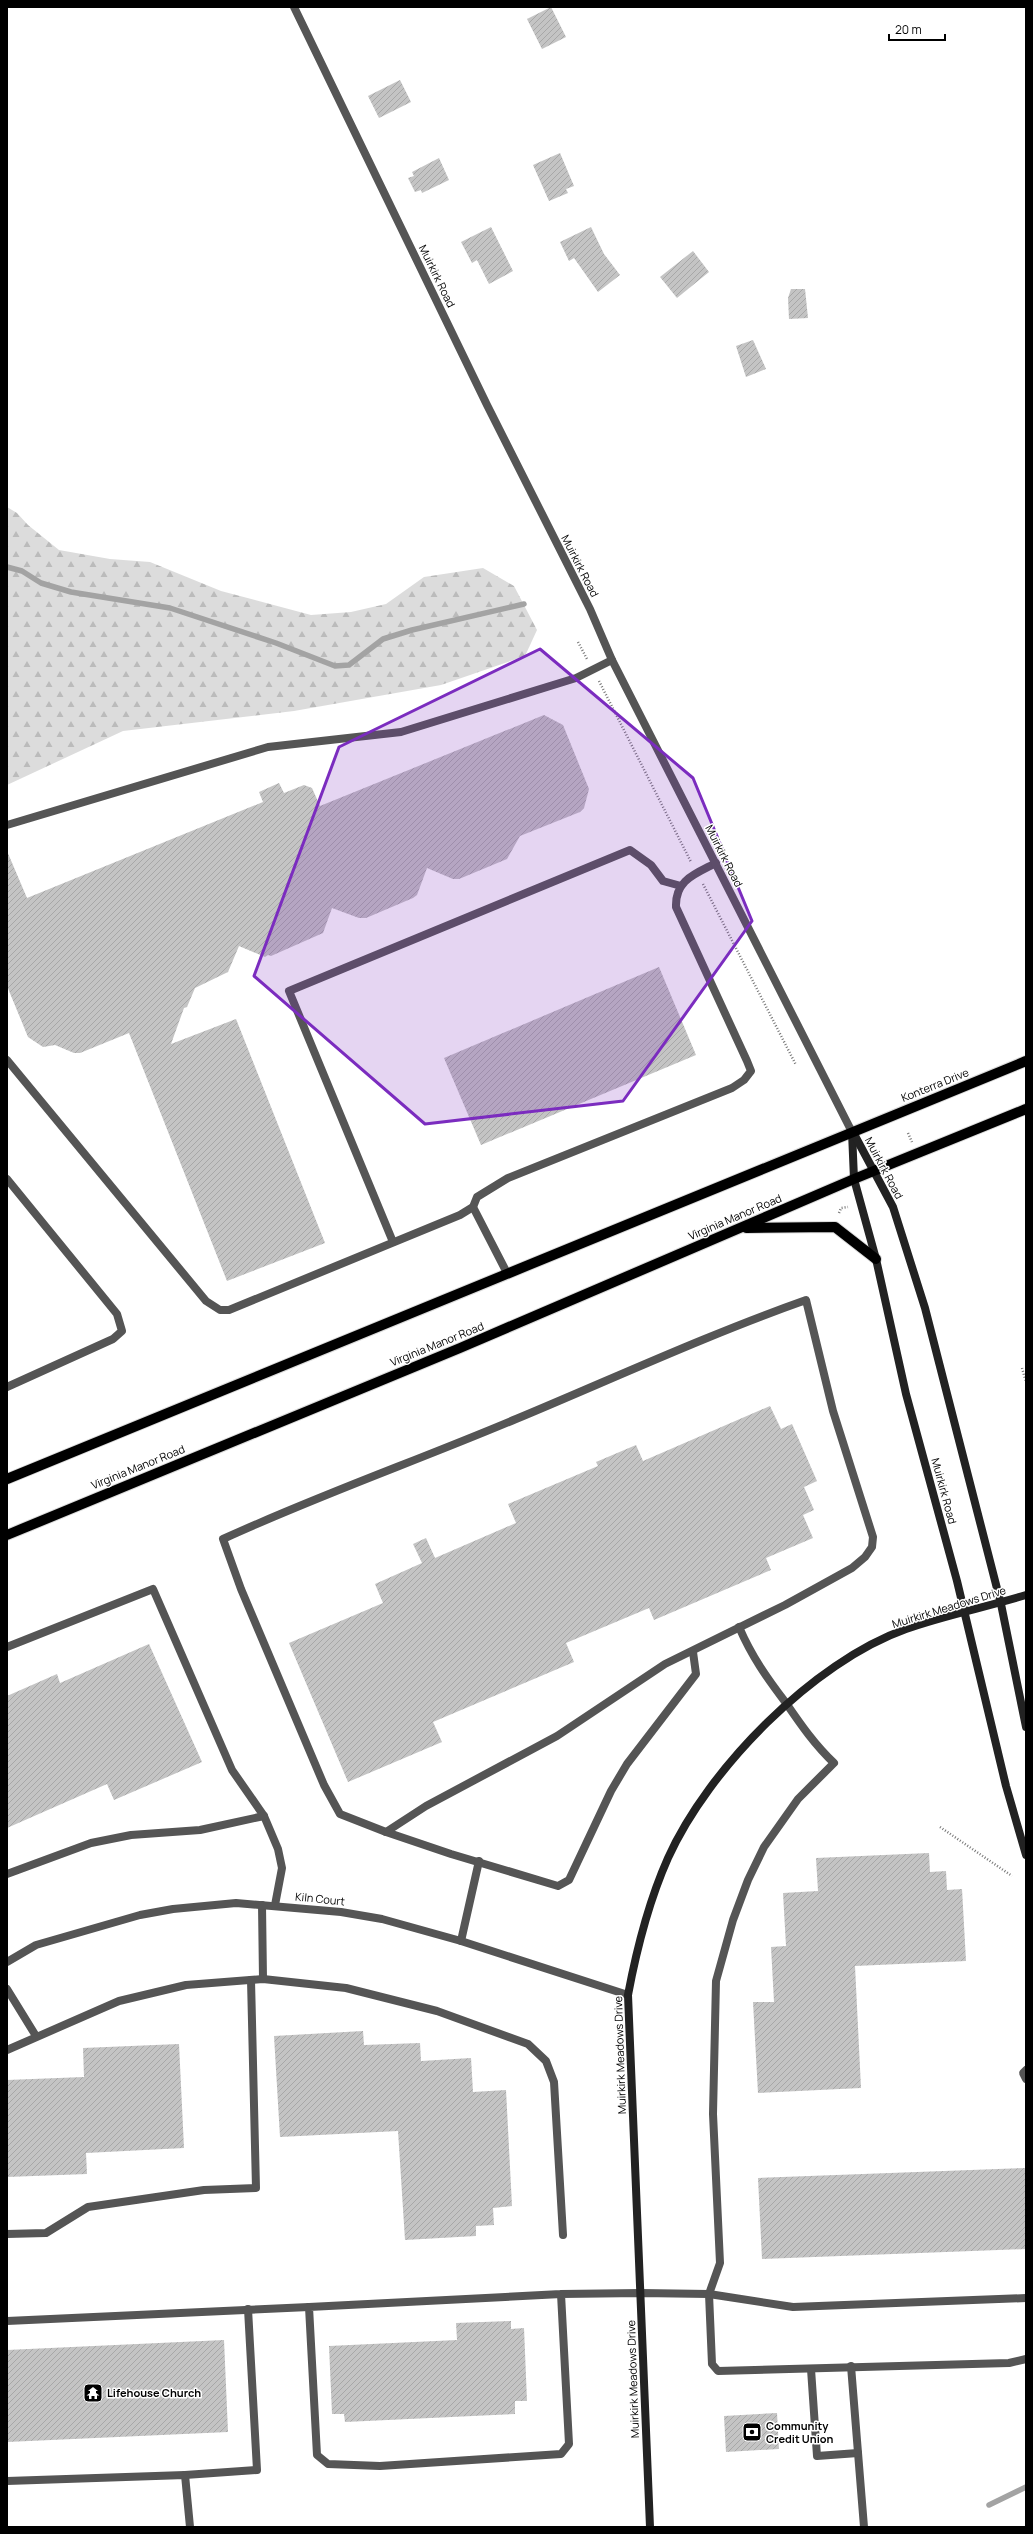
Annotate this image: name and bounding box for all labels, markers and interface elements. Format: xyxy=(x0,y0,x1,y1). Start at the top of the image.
scale bar xyxy=(889,16,945,42)
text: 20 m xyxy=(895,21,922,38)
street label: Muirkirk Road xyxy=(416,242,459,310)
street label: Muirkirk Road xyxy=(558,532,603,599)
street label: Muirkirk Road xyxy=(702,822,747,889)
street label: Konterra Drive xyxy=(899,1064,971,1105)
street label: Muirkirk Road xyxy=(862,1134,907,1201)
street label: Virginia Manor Road xyxy=(686,1190,784,1243)
street label: Virginia Manor Road xyxy=(388,1318,486,1369)
street label: Virginia Manor Road xyxy=(89,1441,187,1492)
street label: Muirkirk Road xyxy=(928,1456,961,1526)
street label: Muirkirk Meadows Drive xyxy=(890,1582,1008,1631)
street label: Kiln Court xyxy=(295,1888,346,1909)
street label: Muirkirk Meadows Drive xyxy=(610,1995,629,2114)
street label: Muirkirk Meadows Drive xyxy=(623,2319,642,2438)
temple icon: Lifehouse Church xyxy=(82,2382,104,2404)
place label: Lifehouse Church xyxy=(107,2385,201,2400)
place label: Community Credit Union xyxy=(766,2418,834,2446)
bank icon: Community Credit Union xyxy=(741,2421,763,2443)

